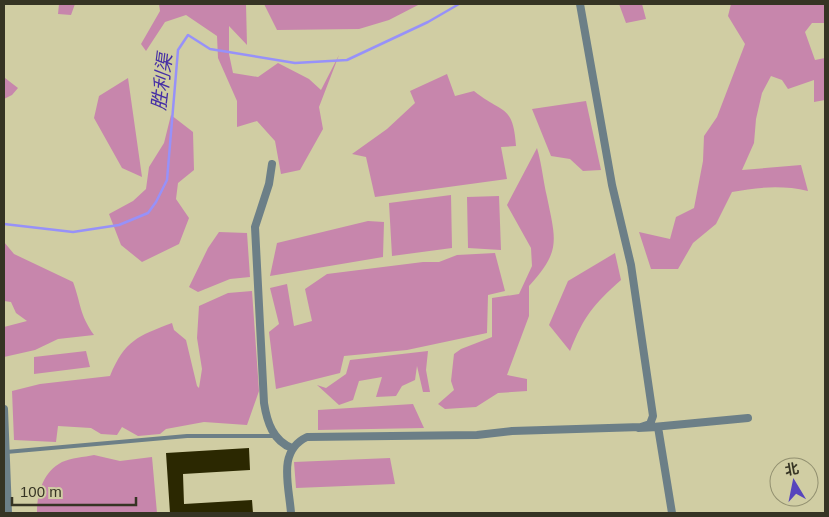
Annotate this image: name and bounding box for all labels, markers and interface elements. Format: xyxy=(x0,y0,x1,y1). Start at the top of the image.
water label: 胜利渠 xyxy=(148,49,176,112)
north arrow xyxy=(769,457,819,507)
text: 北 xyxy=(783,460,800,478)
scale bar xyxy=(12,474,136,506)
text: 100 m xyxy=(20,483,62,500)

